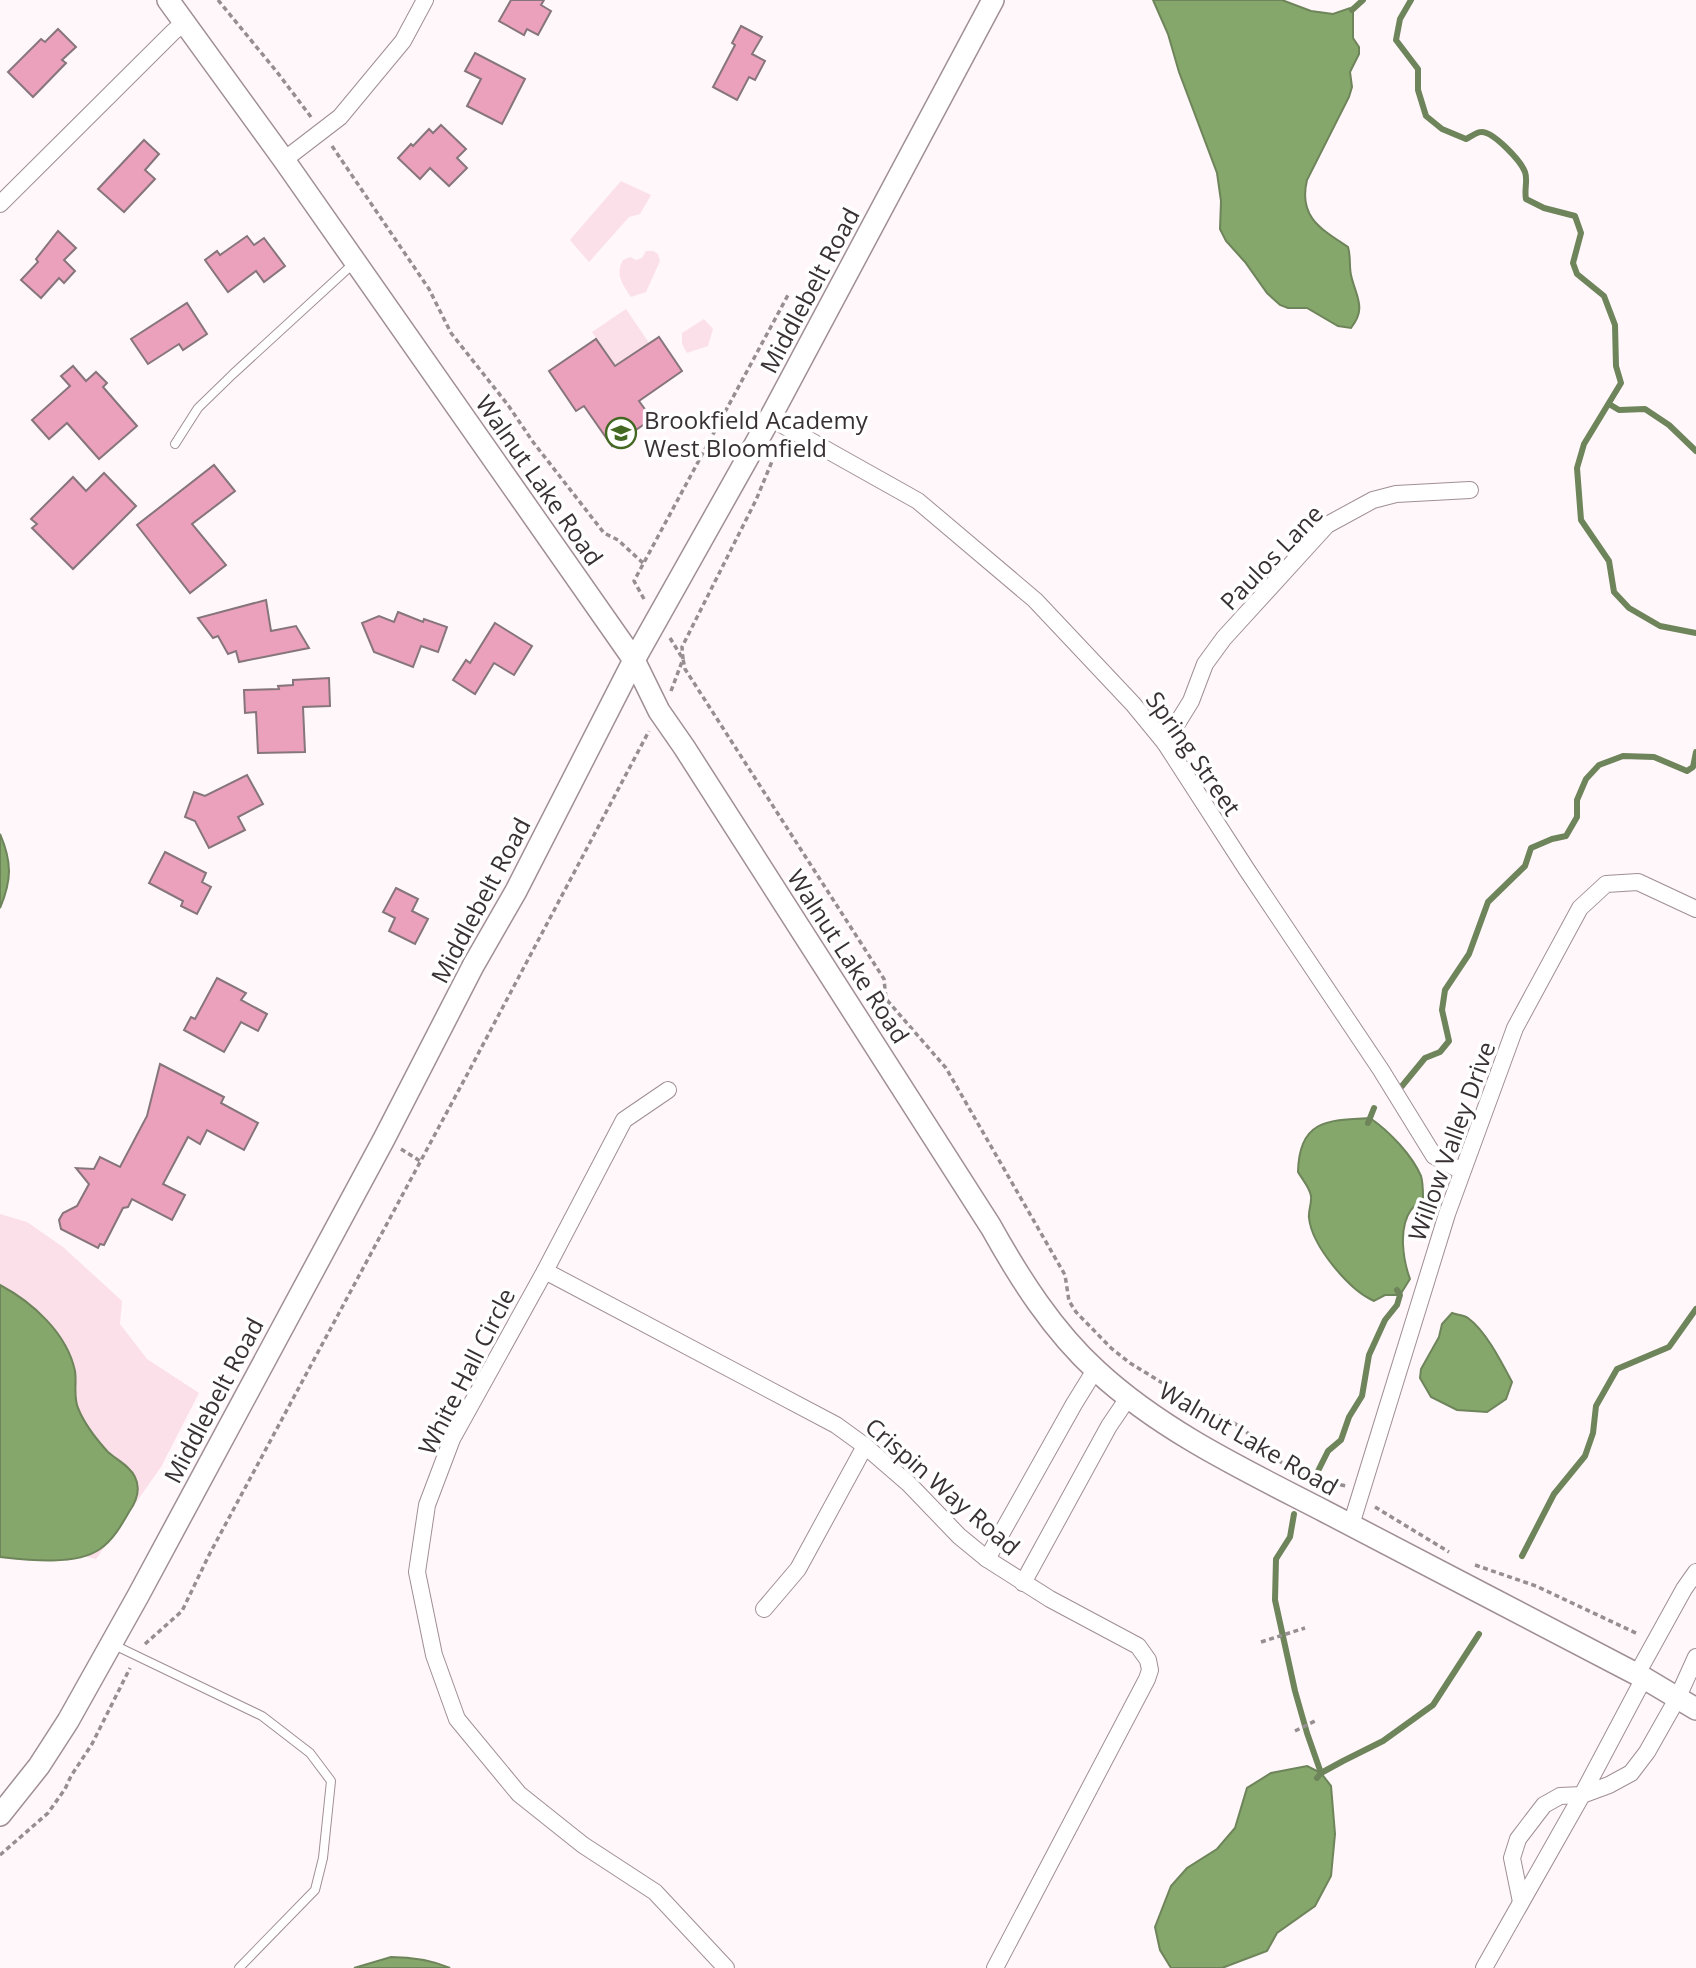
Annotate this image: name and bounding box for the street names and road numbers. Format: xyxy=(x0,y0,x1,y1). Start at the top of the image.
street label: Middlebelt Road xyxy=(752,202,866,378)
street label: Walnut Lake Road xyxy=(469,388,611,572)
street label: Paulos Lane xyxy=(1212,497,1330,617)
street label: Spring Street xyxy=(1139,684,1249,822)
street label: Middlebelt Road xyxy=(423,812,537,988)
street label: Walnut Lake Road xyxy=(780,863,918,1049)
street label: Willow Valley Drive xyxy=(1400,1037,1502,1245)
street label: White Hall Circle xyxy=(410,1282,522,1460)
street label: Middlebelt Road xyxy=(156,1312,270,1488)
street label: Walnut Lake Road xyxy=(1154,1373,1344,1503)
street label: Crispin Way Road xyxy=(859,1410,1027,1562)

